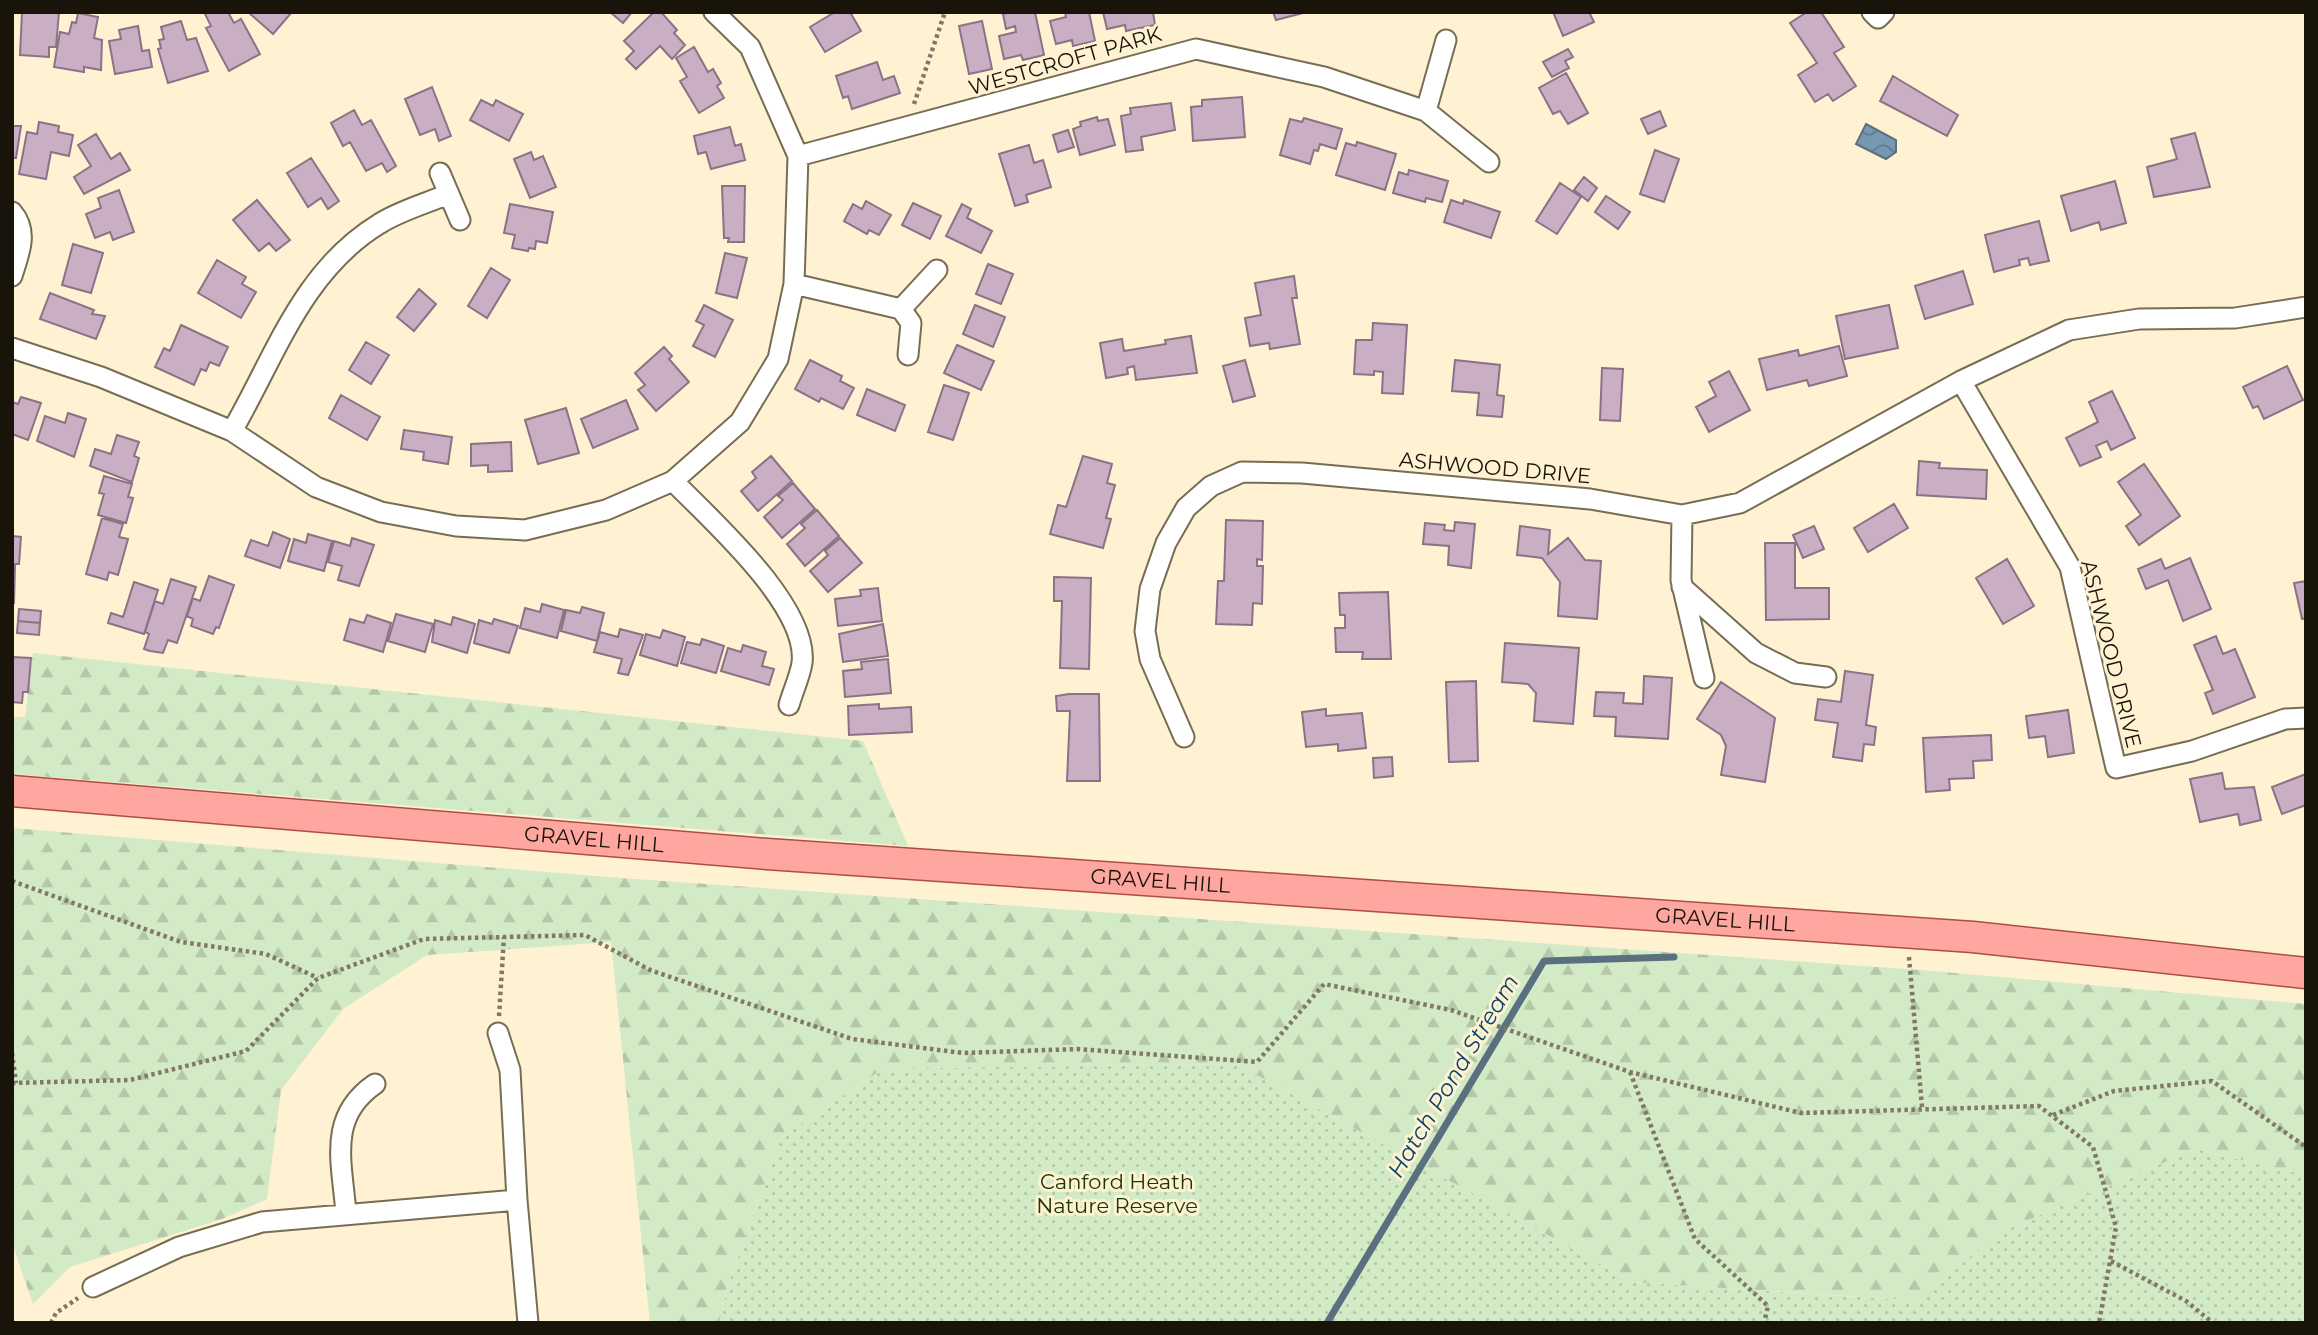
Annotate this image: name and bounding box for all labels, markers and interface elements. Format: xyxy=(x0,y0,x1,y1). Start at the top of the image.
street label: WESTCROFT PARK xyxy=(966,21,1164,100)
street label: ASHWOOD DRIVE xyxy=(1398,447,1592,488)
street label: ASHWOOD DRIVE xyxy=(2076,557,2147,750)
street label: GRAVEL HILL xyxy=(523,821,666,857)
street label: GRAVEL HILL xyxy=(1090,863,1232,898)
street label: GRAVEL HILL xyxy=(1654,902,1797,937)
water label: Hatch Pond Stream xyxy=(1381,969,1525,1183)
park label: Canford Heath Nature Reserve xyxy=(1036,1169,1198,1218)

